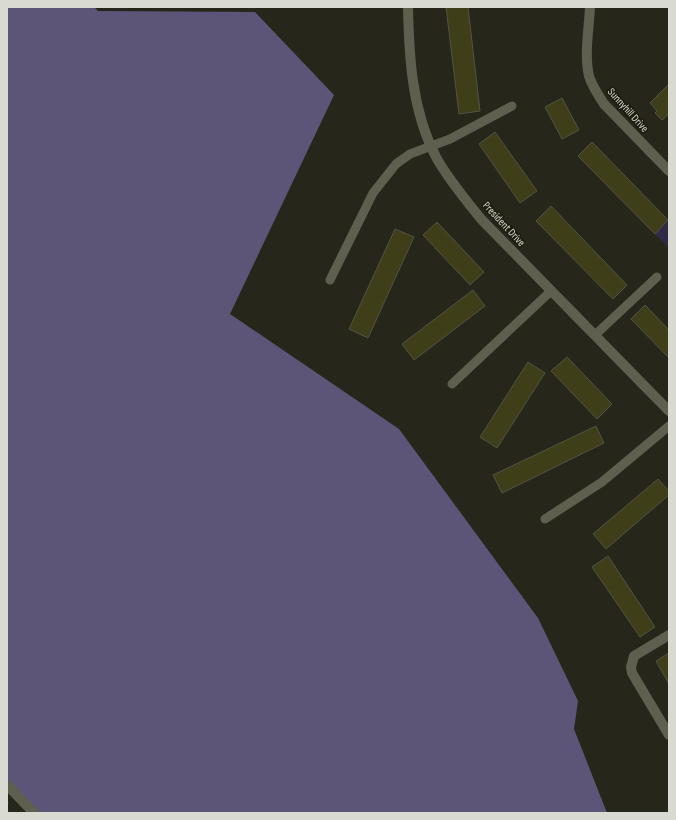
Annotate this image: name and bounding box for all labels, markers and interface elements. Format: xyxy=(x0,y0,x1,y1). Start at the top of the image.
street label: Sunnyhill Drive xyxy=(605,85,651,135)
street label: President Drive xyxy=(480,199,528,249)

